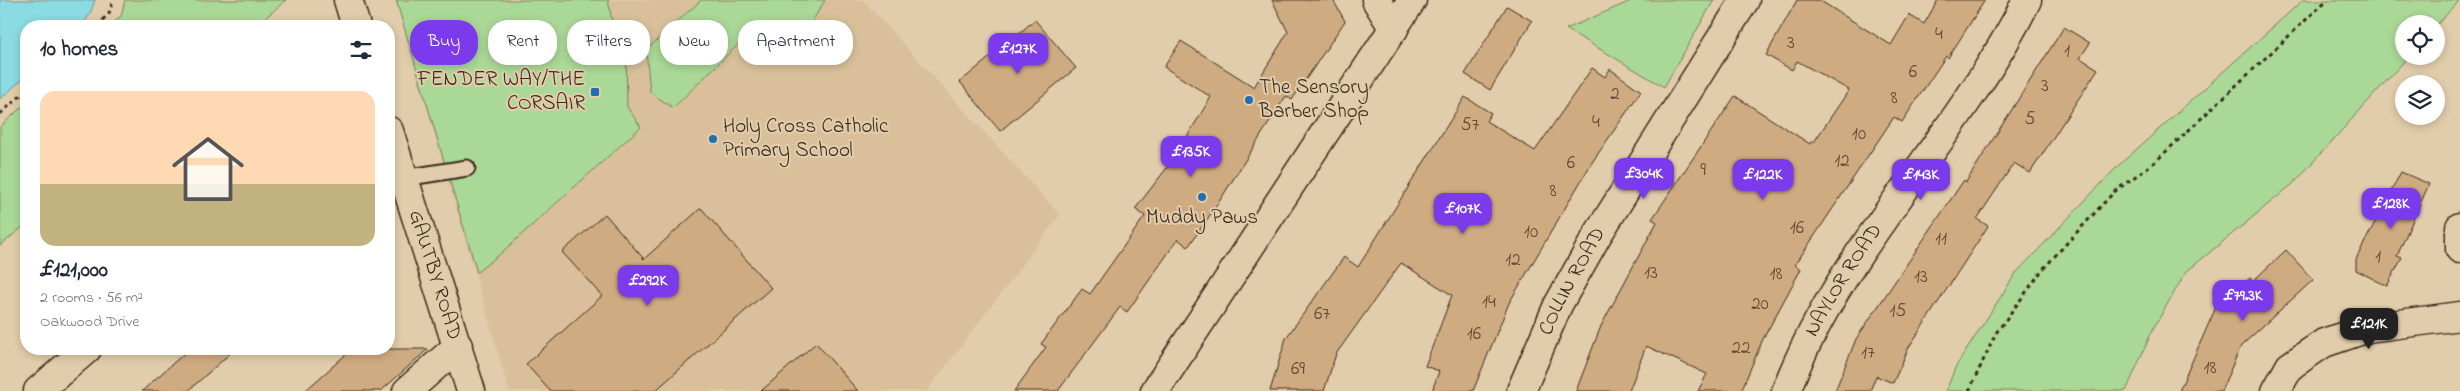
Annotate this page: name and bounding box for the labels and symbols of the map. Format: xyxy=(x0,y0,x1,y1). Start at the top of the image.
house number: 4 xyxy=(1935,21,1943,48)
house number: 3 xyxy=(1787,30,1795,57)
pin: £127K xyxy=(983,32,1053,75)
house number: 1 xyxy=(2064,38,2070,65)
house number: 6 xyxy=(1909,59,1917,86)
place label: FENDER WAY/THE CORSAIR xyxy=(416,65,585,119)
place label: The Sensory Barber Shop xyxy=(1258,73,1369,127)
house number: 3 xyxy=(2041,73,2049,100)
house number: 2 xyxy=(1610,81,1620,108)
house number: 8 xyxy=(1890,85,1898,112)
marker: FENDER WAY/THE CORSAIR xyxy=(589,86,601,98)
marker: The Sensory Barber Shop xyxy=(1243,94,1255,106)
house number: 5 xyxy=(2025,106,2036,133)
house number: 4 xyxy=(1592,109,1600,136)
place label: Holy Cross Catholic Primary School xyxy=(723,112,889,168)
house number: 57 xyxy=(1461,112,1480,139)
house number: 10 xyxy=(1852,121,1866,148)
marker: Holy Cross Catholic Primary School xyxy=(707,133,719,145)
pin: £135K xyxy=(1156,136,1226,178)
house number: 12 xyxy=(1834,148,1850,175)
house number: 6 xyxy=(1567,150,1575,177)
house number: 9 xyxy=(1700,157,1706,184)
pin: £304K xyxy=(1609,158,1679,200)
pin: £122K xyxy=(1728,158,1798,201)
pin: £143K xyxy=(1886,158,1956,201)
house number: 8 xyxy=(1549,178,1557,205)
pin: £128K xyxy=(2356,188,2426,230)
marker: Muddy Paws xyxy=(1196,191,1208,203)
pin: £107K xyxy=(1428,192,1498,235)
place label: Muddy Paws xyxy=(1146,203,1258,235)
street label: GAUTBY ROAD xyxy=(400,206,469,344)
house number: 16 xyxy=(1790,215,1804,242)
street label: NAYLOR ROAD xyxy=(1798,218,1890,342)
house number: 10 xyxy=(1524,219,1538,246)
street label: COLLIN ROAD xyxy=(1532,222,1614,340)
house number: 11 xyxy=(1935,226,1947,253)
house number: 1 xyxy=(2375,244,2381,271)
house number: 12 xyxy=(1505,247,1521,274)
house number: 13 xyxy=(1644,260,1658,287)
house number: 18 xyxy=(1769,261,1783,288)
pin: £292K xyxy=(613,264,683,307)
house number: 13 xyxy=(1914,264,1928,291)
pin: £79.3K xyxy=(2202,280,2284,322)
house number: 14 xyxy=(1482,289,1496,316)
house number: 20 xyxy=(1751,291,1769,318)
house number: 15 xyxy=(1890,298,1907,325)
house number: 67 xyxy=(1314,301,1330,328)
pin: £121K xyxy=(2334,308,2404,350)
house number: 16 xyxy=(1467,321,1481,348)
house number: 22 xyxy=(1732,335,1750,362)
house number: 17 xyxy=(1861,340,1875,367)
house number: 18 xyxy=(2203,355,2217,382)
house number: 69 xyxy=(1291,356,1305,383)

